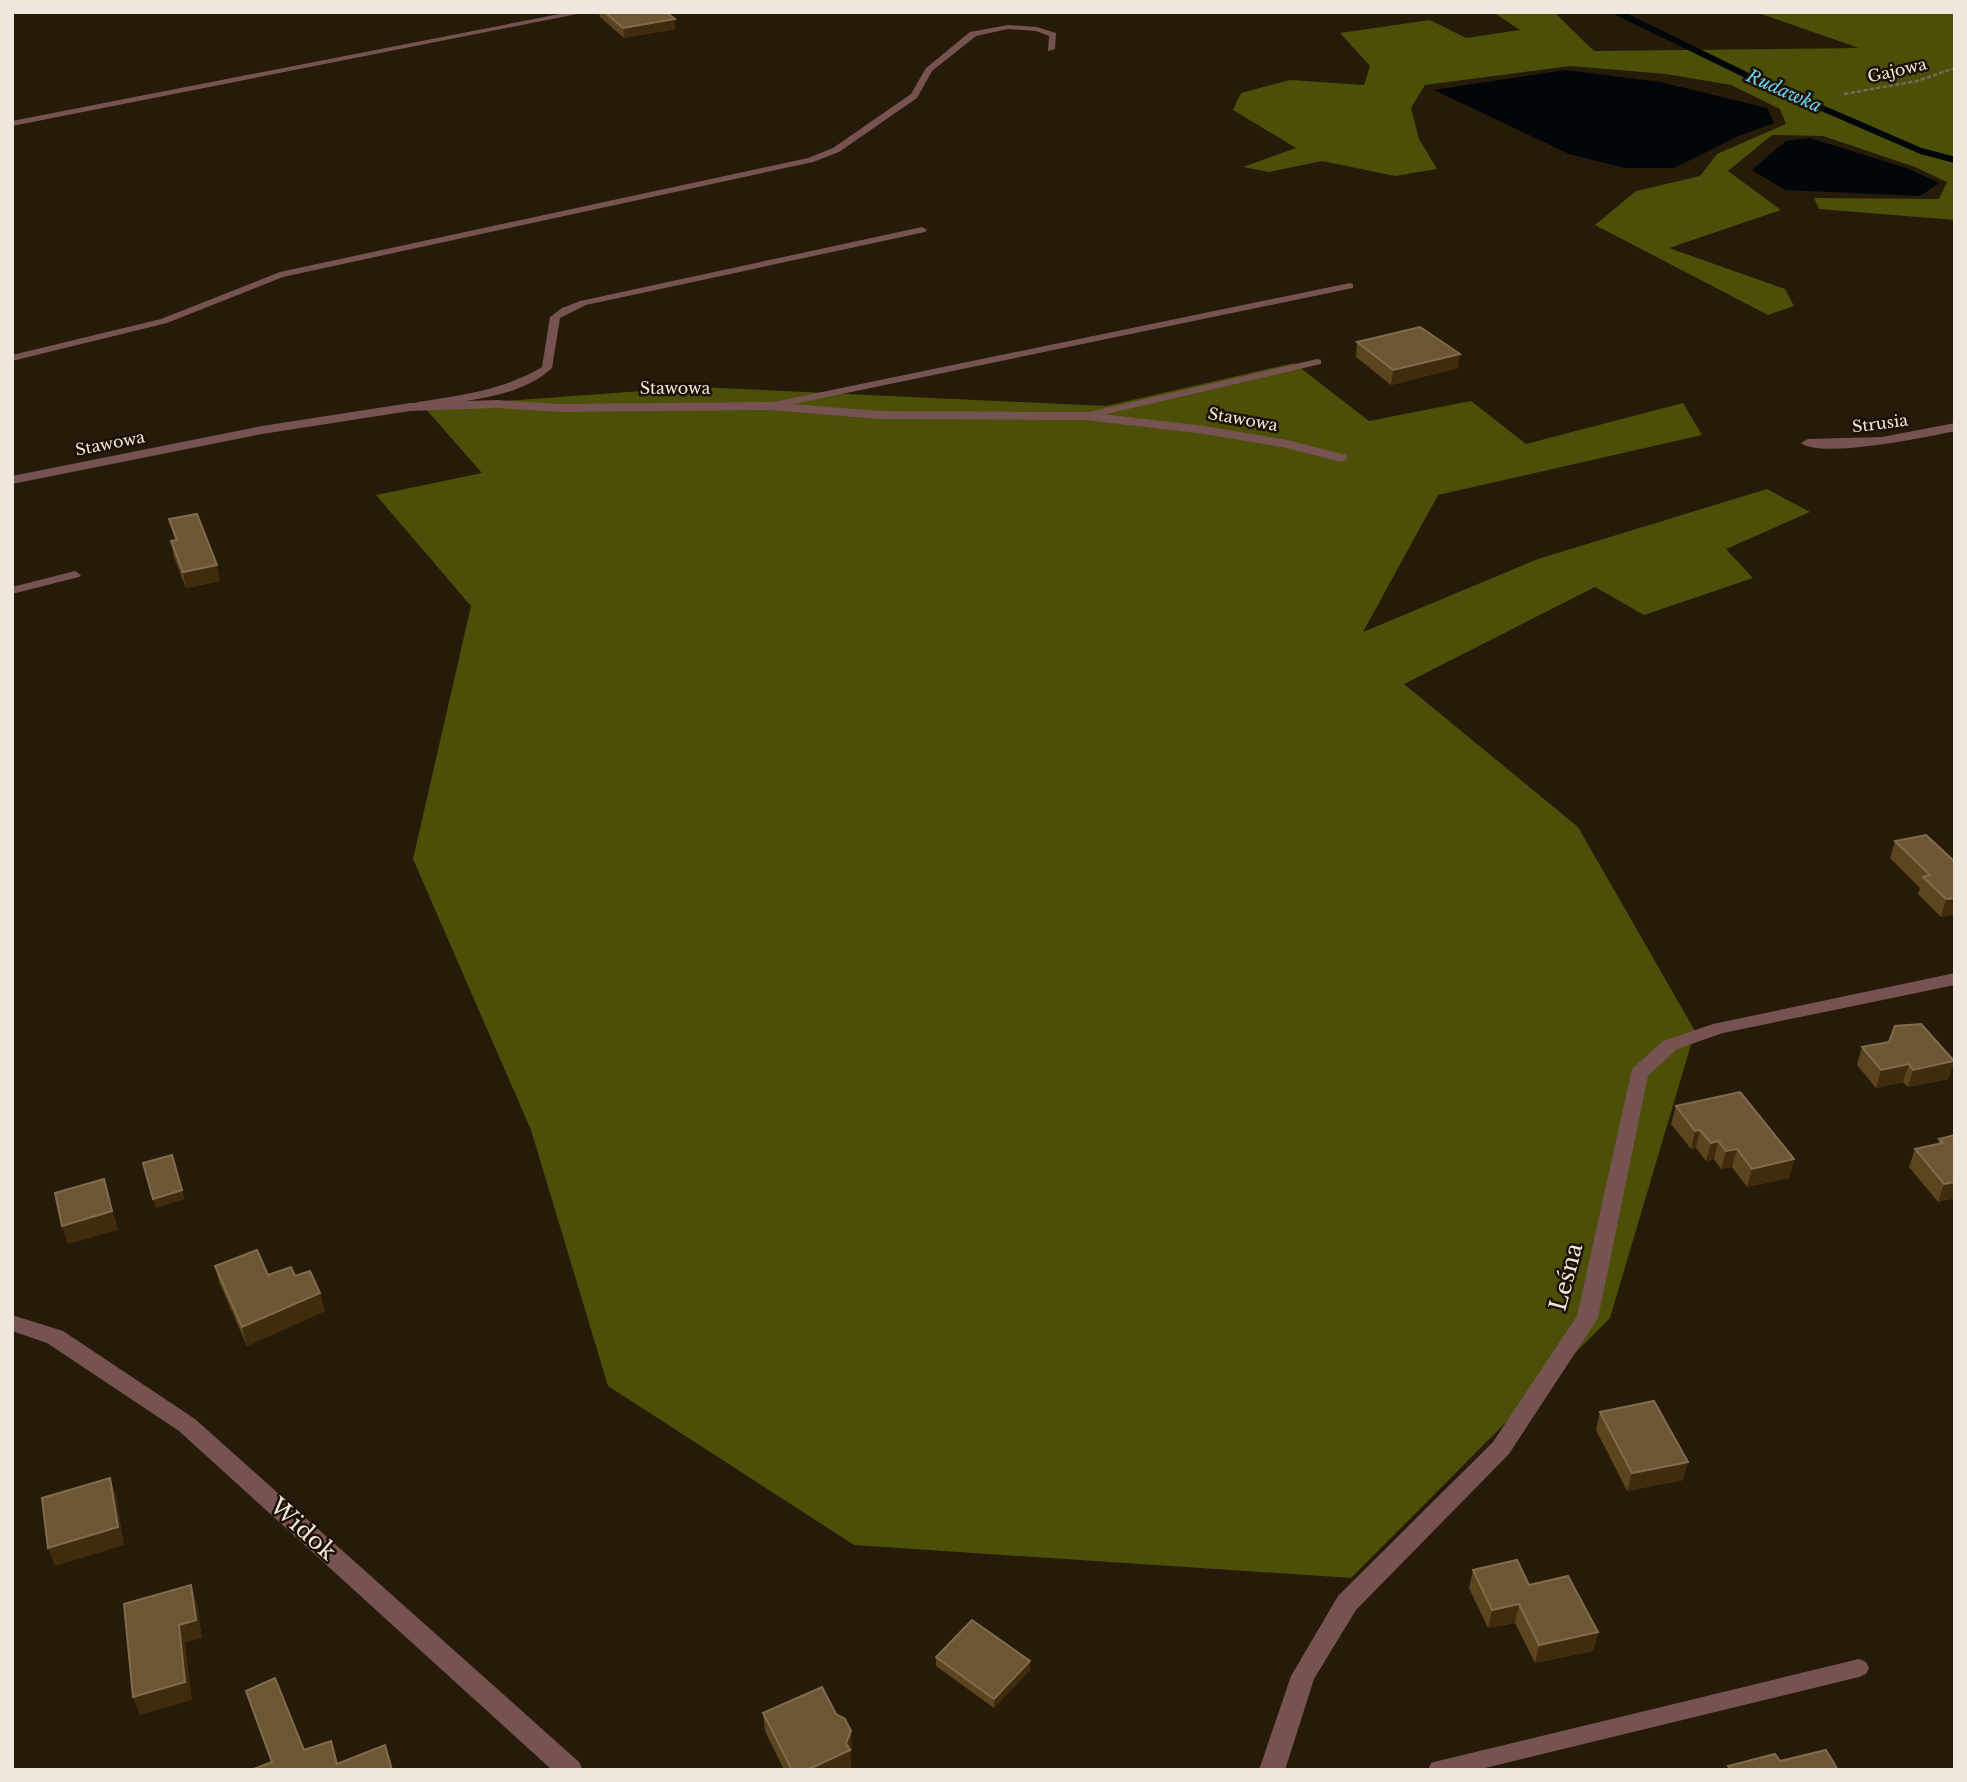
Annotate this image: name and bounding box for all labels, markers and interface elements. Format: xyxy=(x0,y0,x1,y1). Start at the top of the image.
street label: Gajowa xyxy=(1865,53,1929,87)
water label: Rudawka xyxy=(1742,64,1825,117)
street label: Stawowa xyxy=(640,378,710,398)
street label: Stawowa xyxy=(1206,403,1280,435)
street label: Strusia xyxy=(1851,410,1909,436)
street label: Stawowa xyxy=(73,426,147,460)
street label: Leśna xyxy=(1544,1240,1589,1314)
street label: Widok xyxy=(263,1491,343,1567)

